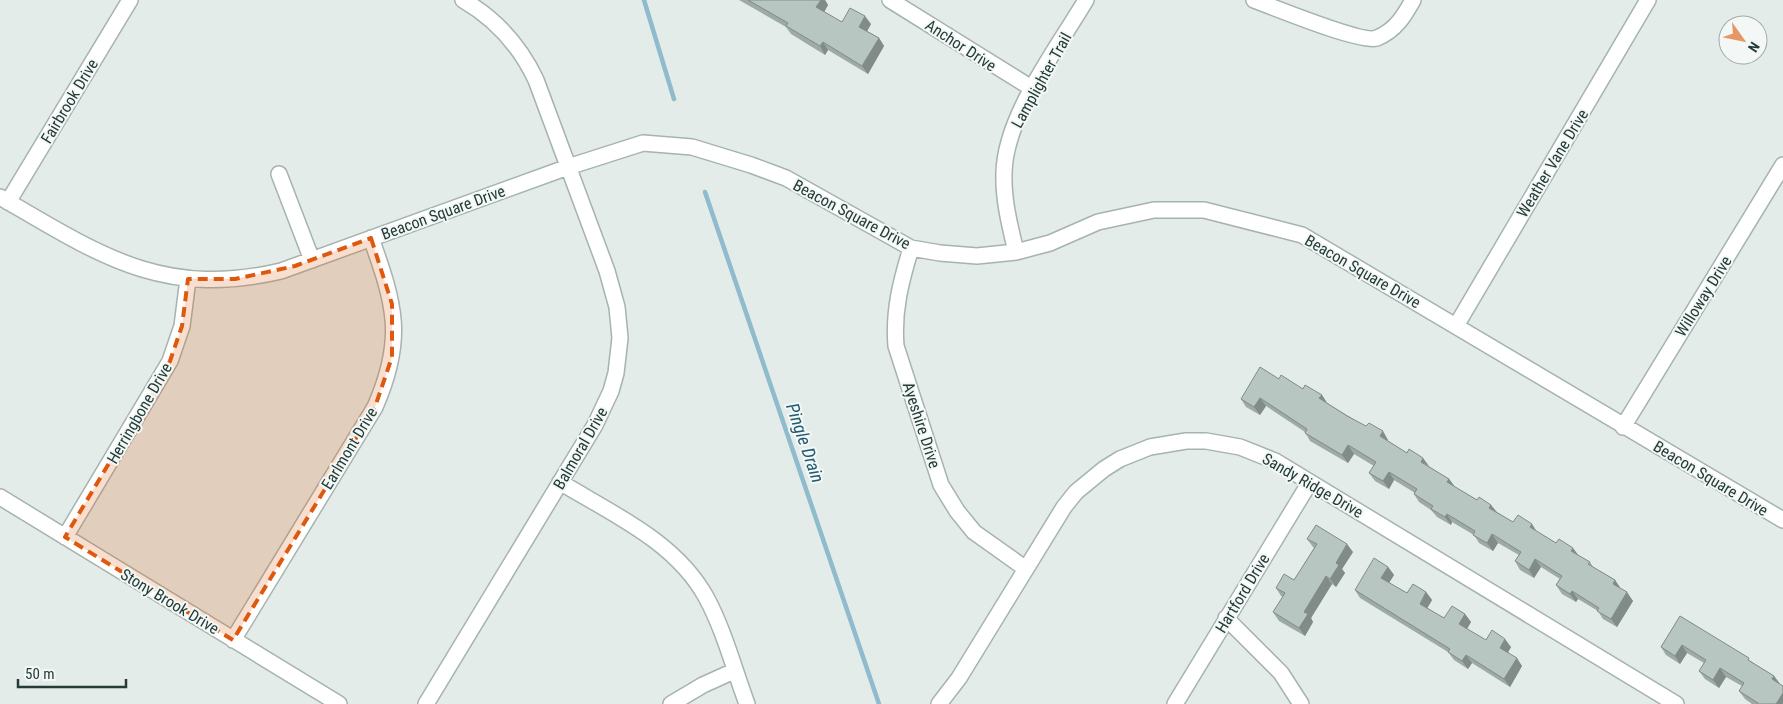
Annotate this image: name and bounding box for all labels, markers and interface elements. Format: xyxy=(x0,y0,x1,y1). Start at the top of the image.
north arrow xyxy=(1718,15,1768,65)
street label: Anchor Drive xyxy=(922,16,1000,75)
street label: Lamplighter Trail xyxy=(1007,29,1075,131)
text: N xyxy=(1745,39,1763,55)
street label: Fairbrook Drive xyxy=(37,56,102,147)
street label: Weather Vane Drive xyxy=(1513,106,1592,221)
street label: Beacon Square Drive xyxy=(790,175,914,253)
street label: Beacon Square Drive xyxy=(379,181,508,244)
street label: Beacon Square Drive xyxy=(1302,231,1424,312)
street label: Willoway Drive xyxy=(1671,252,1736,340)
street label: Herringbone Drive xyxy=(103,359,176,467)
street label: Ayeshire Drive xyxy=(899,380,944,471)
water label: Pingle Drain xyxy=(782,400,829,485)
street label: Earlmont Drive xyxy=(318,404,381,493)
street label: Balmoral Drive xyxy=(549,404,612,493)
street label: Beacon Square Drive xyxy=(1650,437,1771,520)
street label: Sandy Ridge Drive xyxy=(1259,449,1366,522)
street label: Hartford Drive xyxy=(1211,550,1273,636)
street label: Stony Brook Drive xyxy=(117,565,222,638)
scale bar xyxy=(18,656,125,688)
text: 50 m xyxy=(25,665,55,683)

